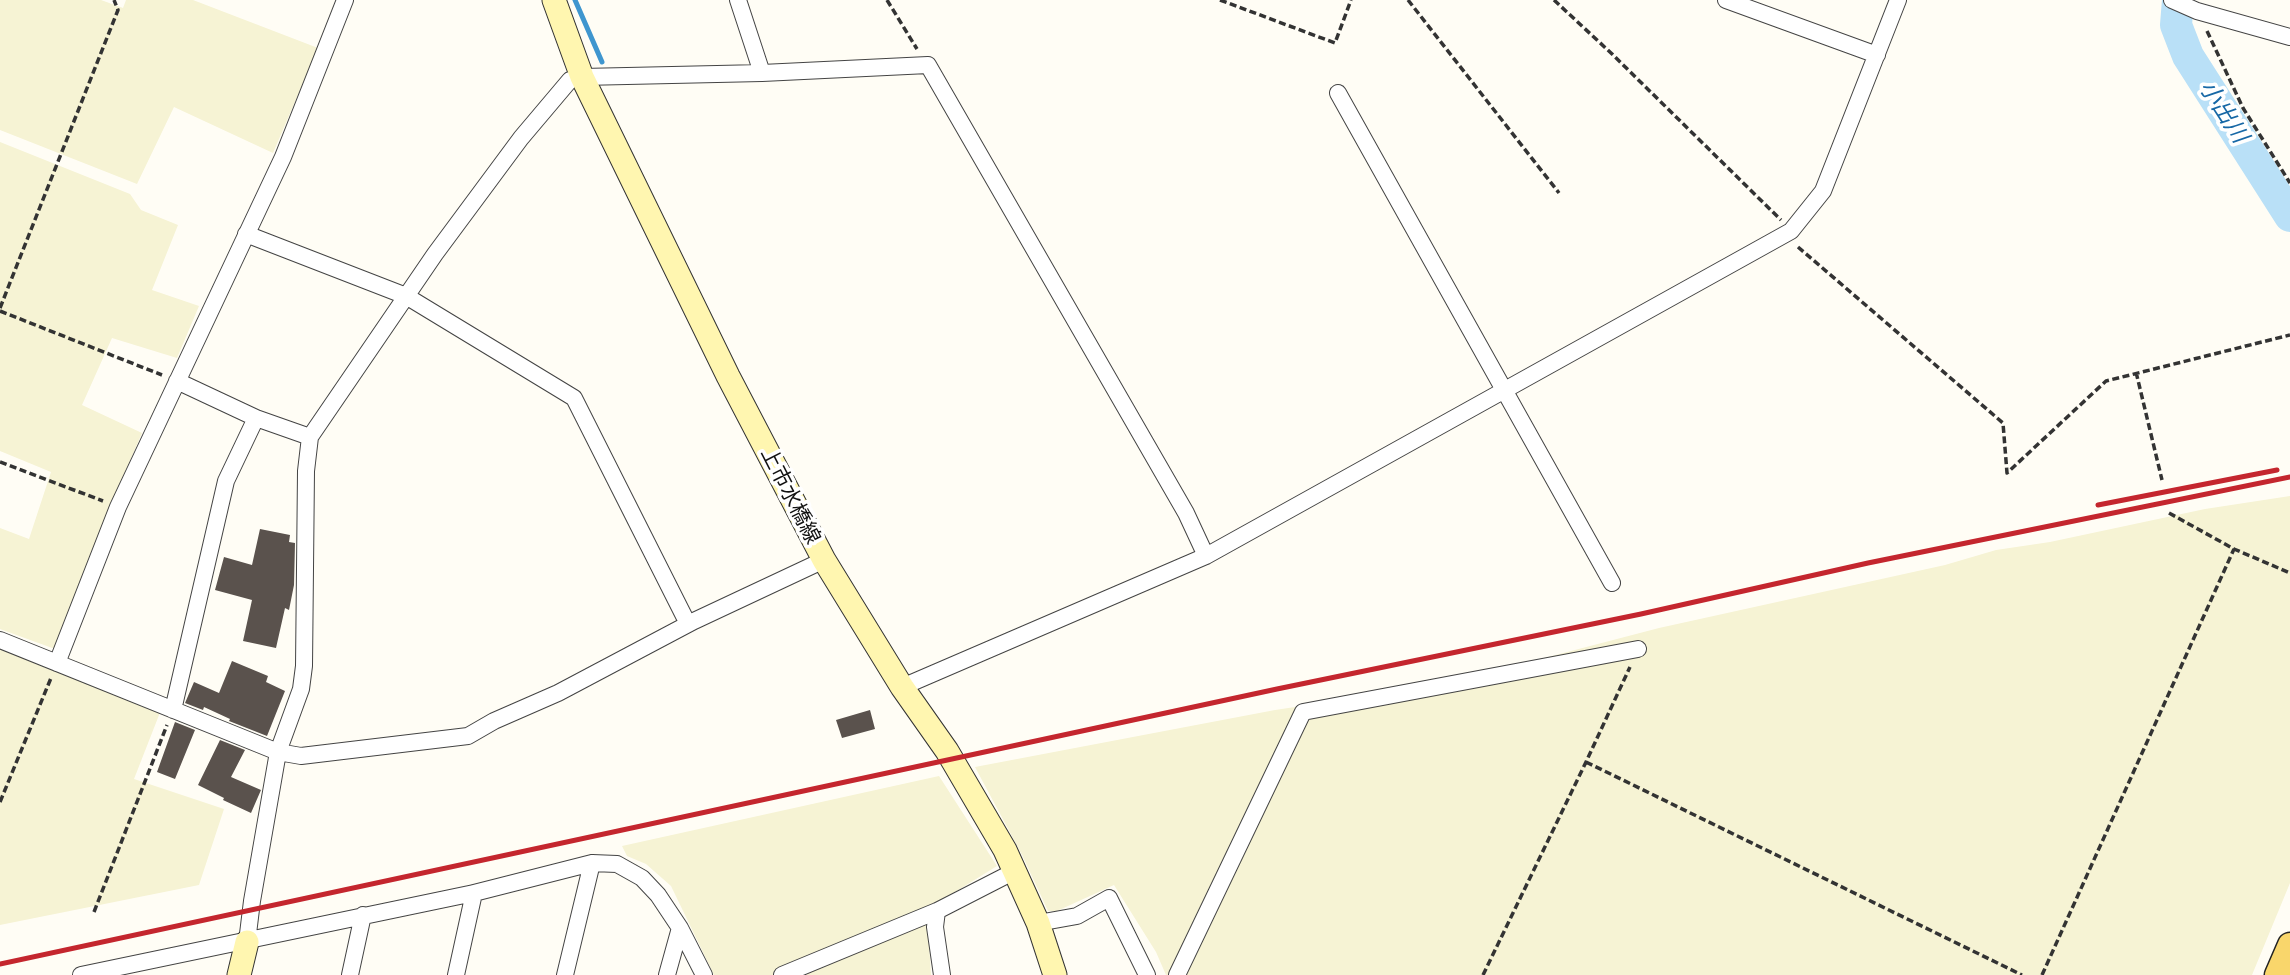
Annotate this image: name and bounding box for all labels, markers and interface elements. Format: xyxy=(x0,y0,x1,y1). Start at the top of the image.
water label: 小出川 xyxy=(2193,76,2253,148)
street label: 上市水橋線 xyxy=(755,444,825,548)

